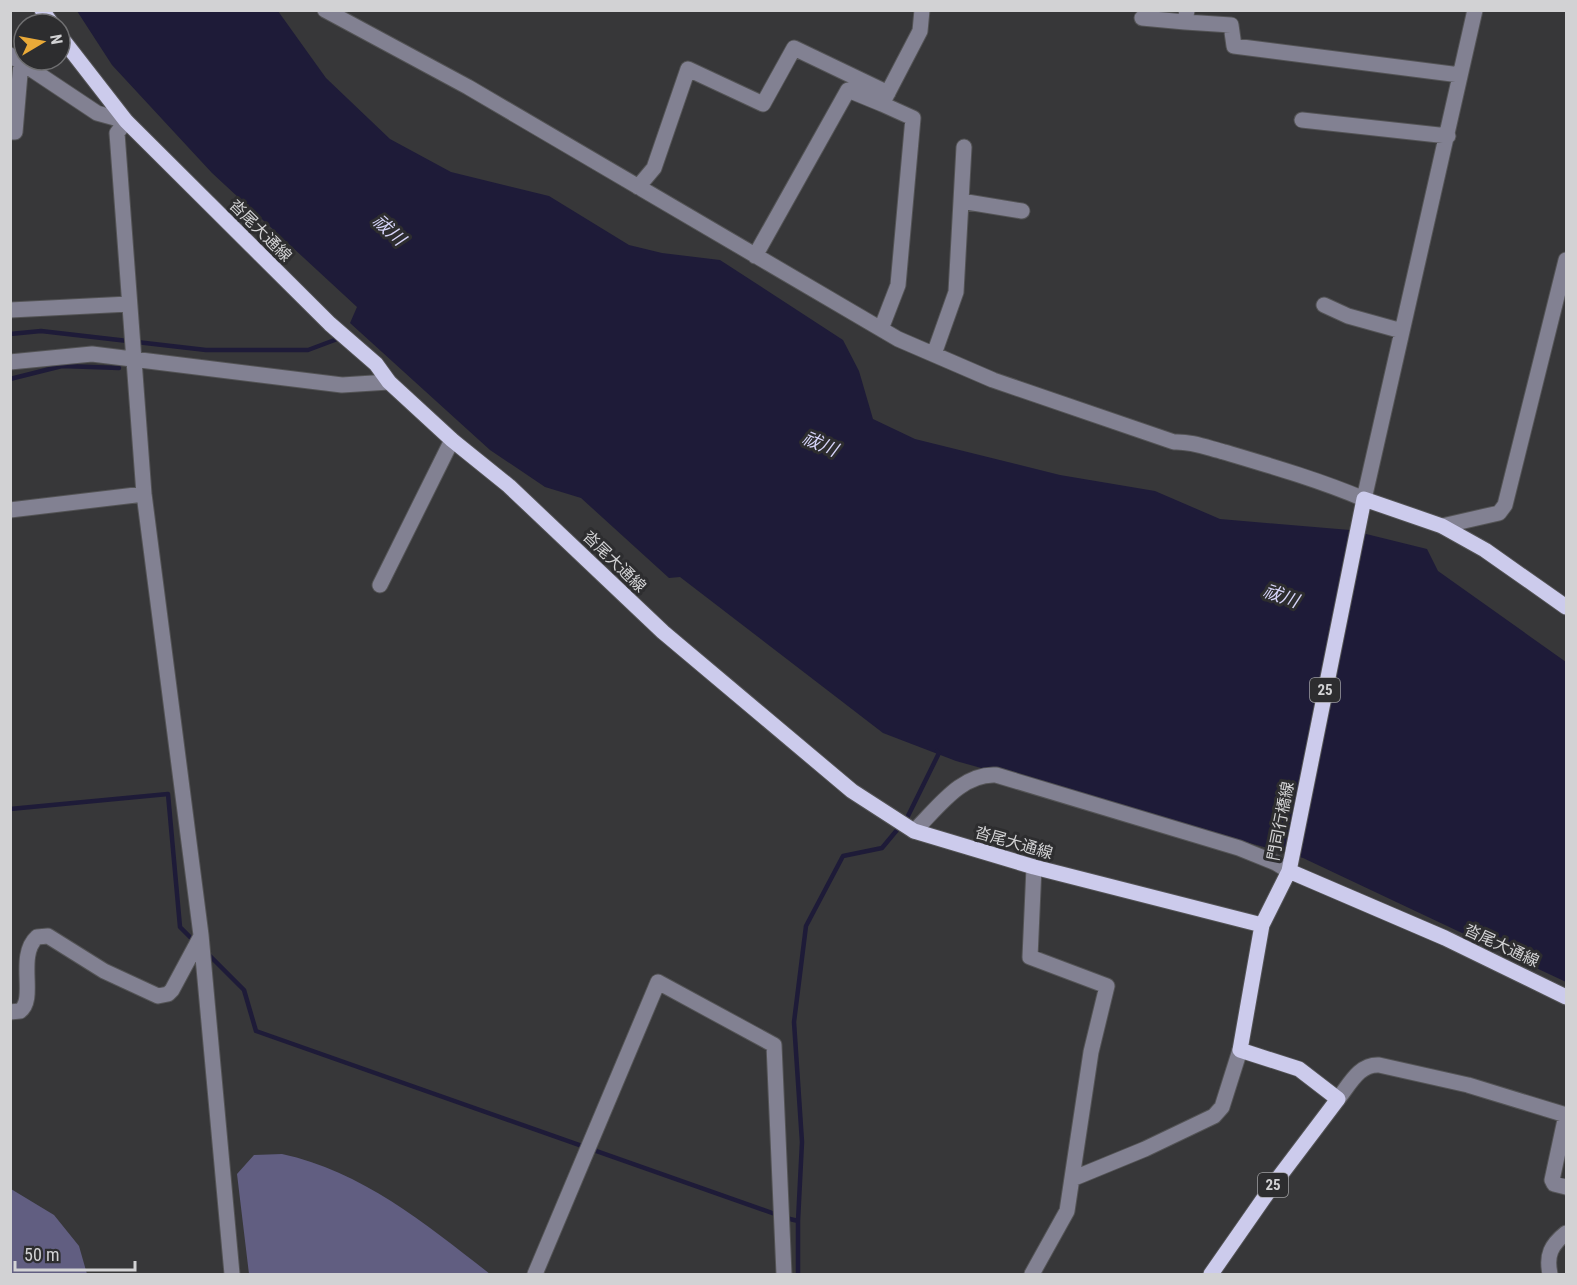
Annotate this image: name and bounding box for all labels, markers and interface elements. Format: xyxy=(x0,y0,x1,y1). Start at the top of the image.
north arrow xyxy=(12,12,72,72)
text: N xyxy=(46,33,66,46)
street label: 沓尾大通線 xyxy=(226,195,296,265)
water label: 祓川 xyxy=(369,210,411,251)
water label: 祓川 xyxy=(800,427,843,461)
street label: 沓尾大通線 xyxy=(579,527,650,596)
water label: 祓川 xyxy=(1261,580,1303,612)
road number: 25 xyxy=(1310,678,1340,702)
street label: 門司行橋線 xyxy=(1264,780,1297,862)
street label: 沓尾大通線 xyxy=(973,822,1055,863)
street label: 沓尾大通線 xyxy=(1462,920,1542,971)
road number: 25 xyxy=(1258,1173,1288,1197)
scale bar xyxy=(15,1234,135,1272)
text: 50 m xyxy=(24,1244,59,1265)

